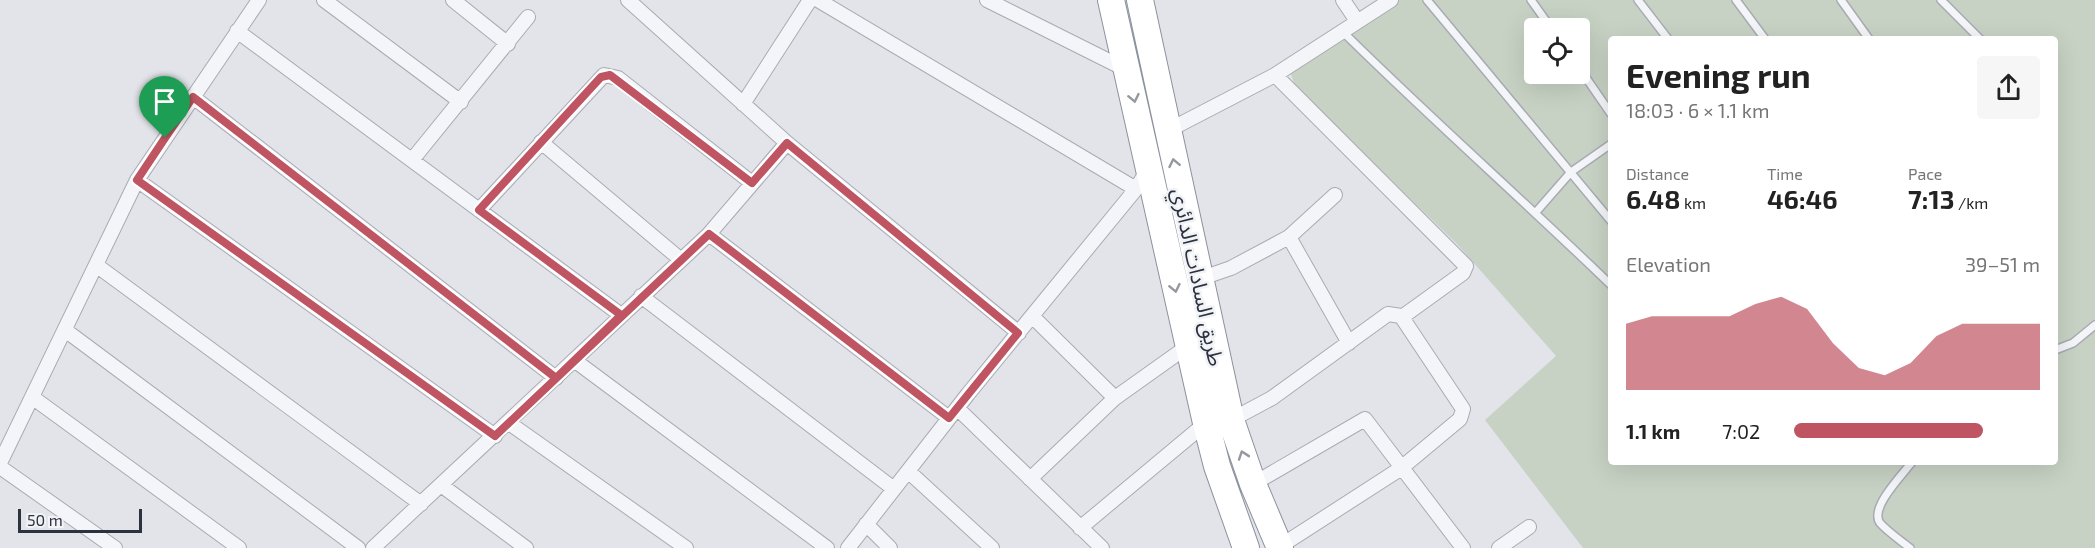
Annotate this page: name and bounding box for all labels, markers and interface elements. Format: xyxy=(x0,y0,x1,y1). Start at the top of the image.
map controls xyxy=(1524,18,1590,84)
button: locate xyxy=(1524,18,1590,84)
text: Evening run xyxy=(1626,55,1811,95)
button: share xyxy=(1977,56,2040,119)
pin xyxy=(139,76,190,138)
icon: arrive xyxy=(148,85,181,118)
one-way arrow xyxy=(1126,93,1139,103)
text: 18:03 · 6 × 1.1 km xyxy=(1626,98,1769,122)
one-way arrow xyxy=(1168,158,1181,168)
text: Distance xyxy=(1626,164,1689,183)
text: Time xyxy=(1767,164,1803,183)
text: Pace xyxy=(1908,164,1942,183)
text: 6.48 xyxy=(1626,183,1680,214)
text: 46:46 xyxy=(1767,183,1838,214)
text: 7:13 xyxy=(1908,183,1954,214)
street label: طريق السادات الدائري xyxy=(1163,186,1230,369)
text: km xyxy=(1680,193,1706,212)
text: /km xyxy=(1954,193,1988,212)
text: Elevation xyxy=(1626,252,1711,276)
text: 39–51 m xyxy=(1965,252,2040,276)
one-way arrow xyxy=(1168,283,1181,293)
text: 1.1 km xyxy=(1626,419,1680,443)
text: 7:02 xyxy=(1722,419,1760,443)
one-way arrow xyxy=(1237,450,1250,461)
scale bar xyxy=(18,506,142,534)
text: 50 m xyxy=(27,510,63,529)

